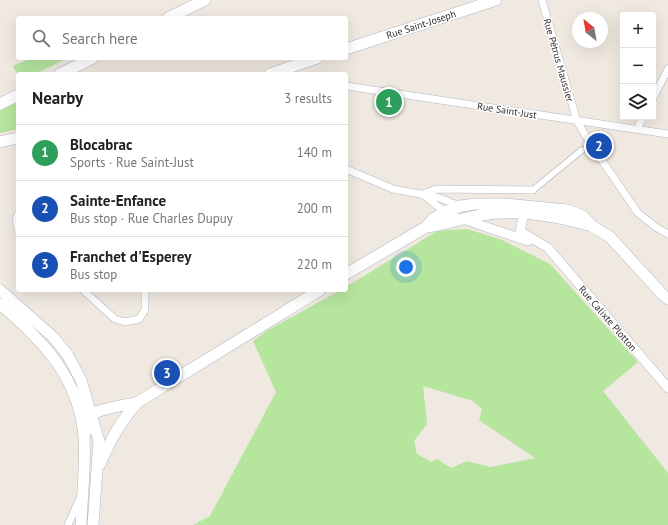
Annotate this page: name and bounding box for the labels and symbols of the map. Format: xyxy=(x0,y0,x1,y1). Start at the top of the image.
street label: Rue Saint-Joseph xyxy=(385,7,458,42)
north arrow xyxy=(572,12,608,48)
street label: Rue Pétrus Maussier xyxy=(540,17,577,104)
pin: 1 xyxy=(376,87,402,117)
street label: Rue Saint-Just xyxy=(476,99,538,122)
pin: 2 xyxy=(586,131,612,161)
your location xyxy=(396,257,416,277)
street label: Rue Calixte Plotton xyxy=(576,283,640,354)
pin: 3 xyxy=(154,358,180,388)

